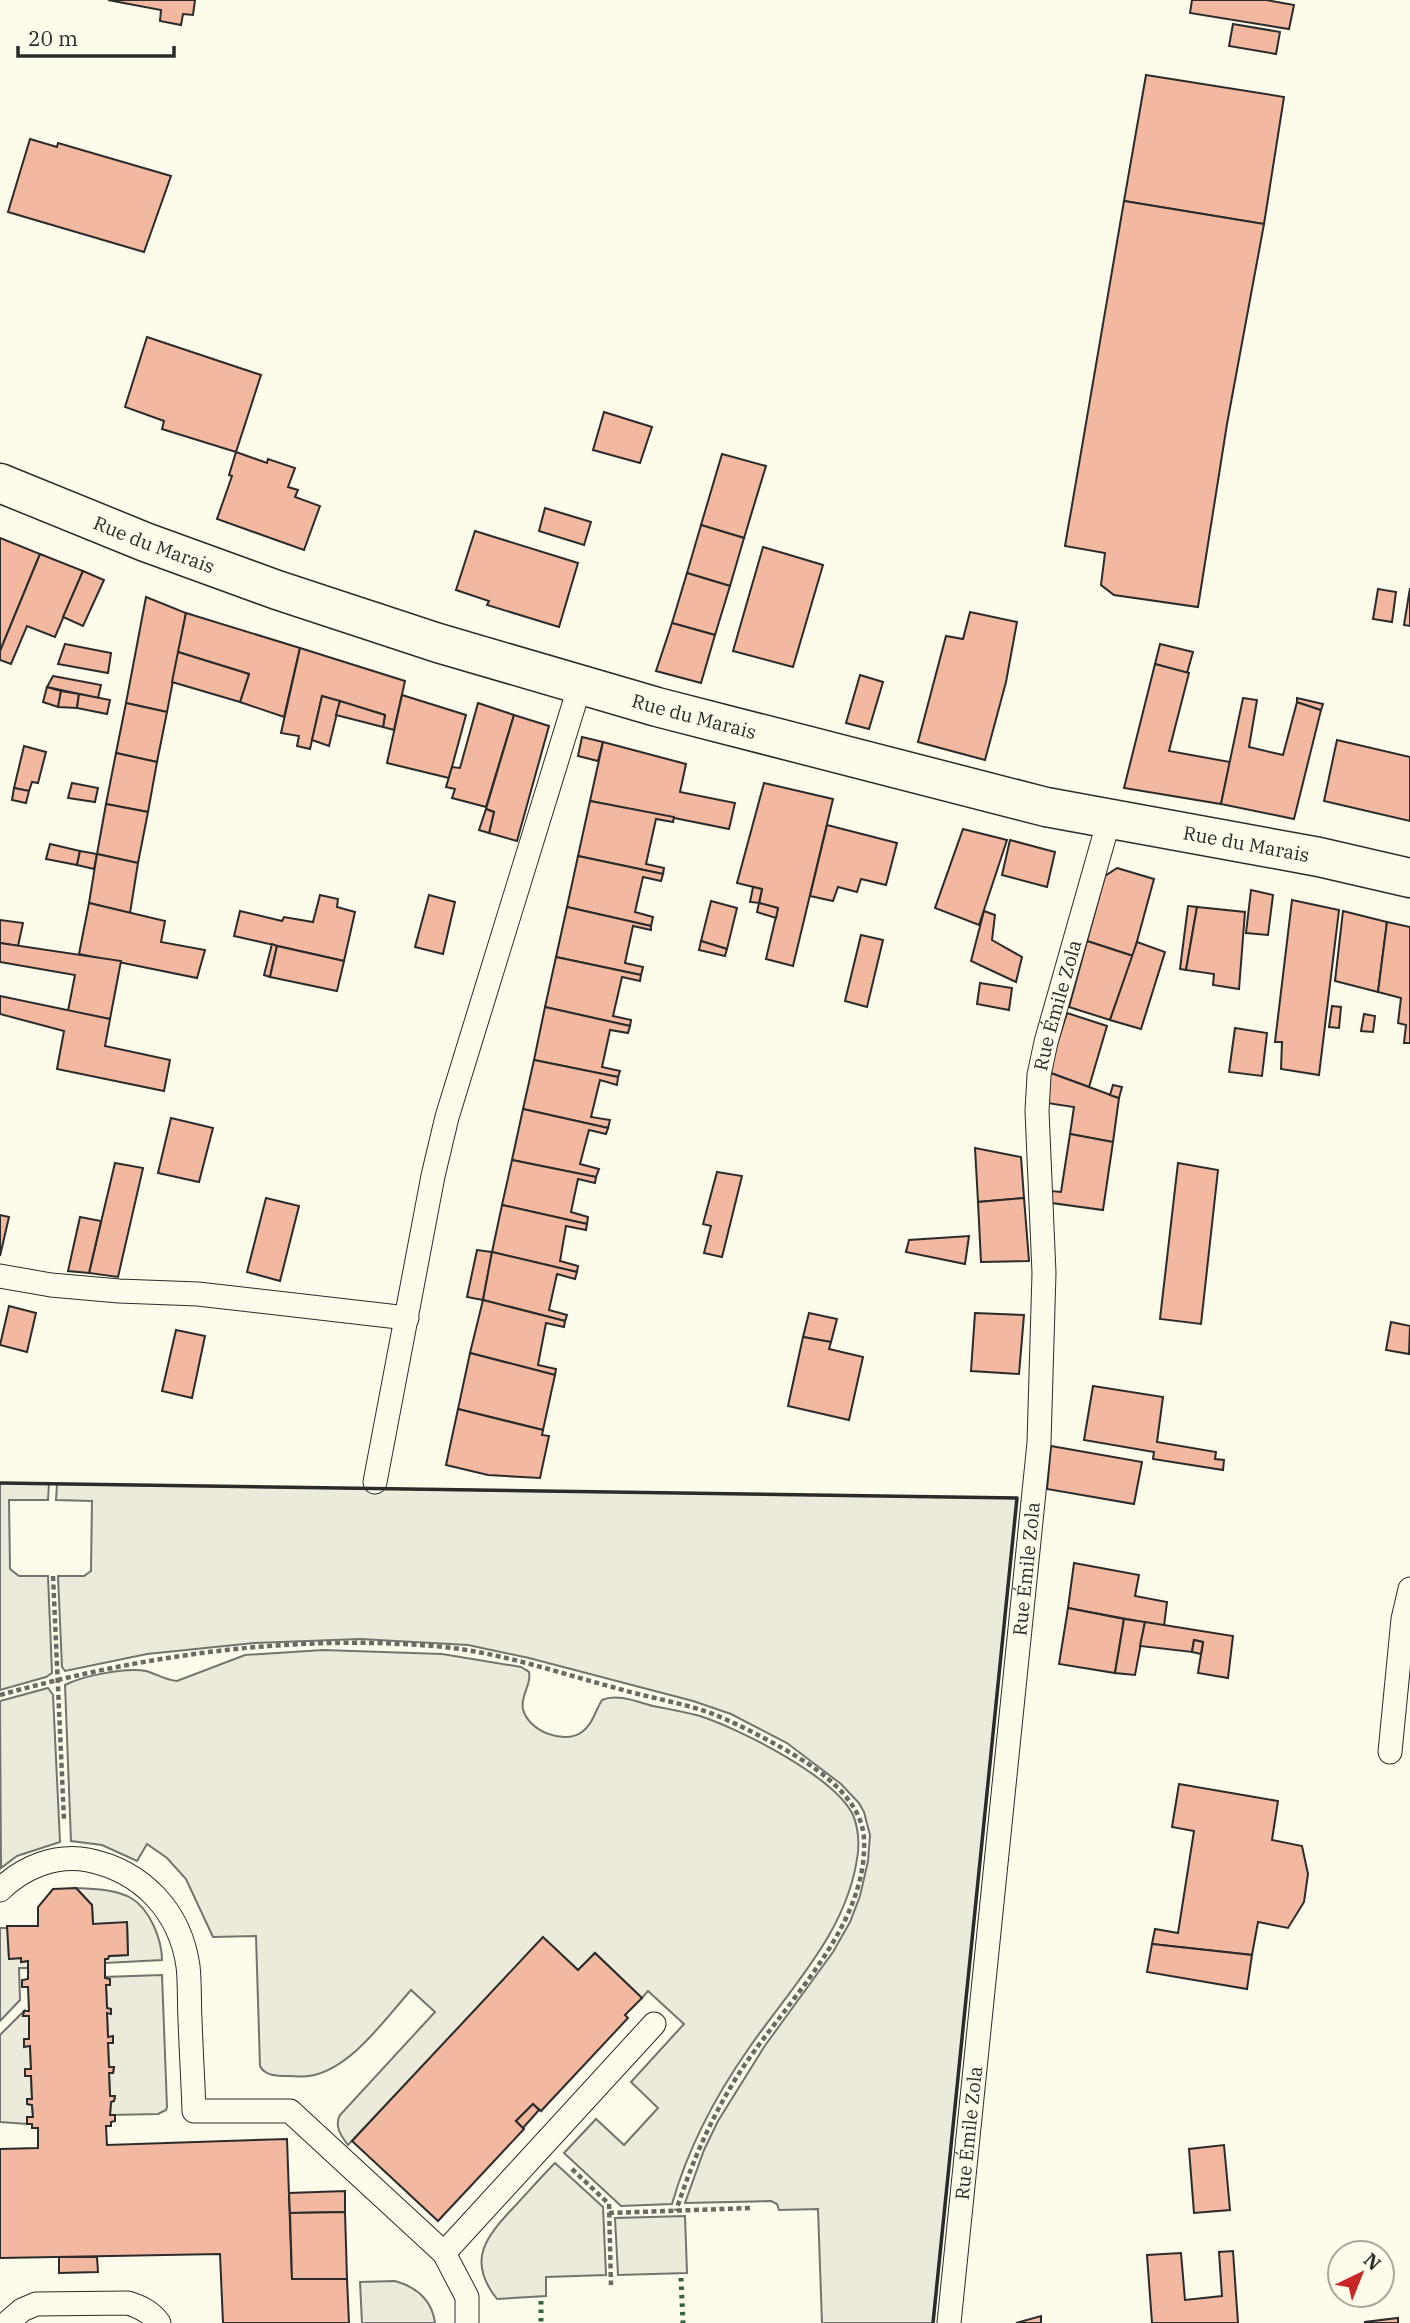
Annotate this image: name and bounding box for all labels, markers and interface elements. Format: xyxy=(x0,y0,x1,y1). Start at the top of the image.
scale bar xyxy=(18,14,173,58)
text: 20 m xyxy=(28,24,78,52)
street label: Rue du Marais xyxy=(90,510,218,578)
street label: Rue du Marais xyxy=(629,688,759,744)
street label: Rue du Marais xyxy=(1181,820,1311,867)
street label: Rue Émile Zola xyxy=(1028,937,1086,1073)
street label: Rue Émile Zola xyxy=(1007,1501,1045,1637)
street label: Rue Émile Zola xyxy=(950,2065,987,2201)
north arrow xyxy=(1326,2239,1396,2309)
text: N xyxy=(1359,2248,1386,2275)

